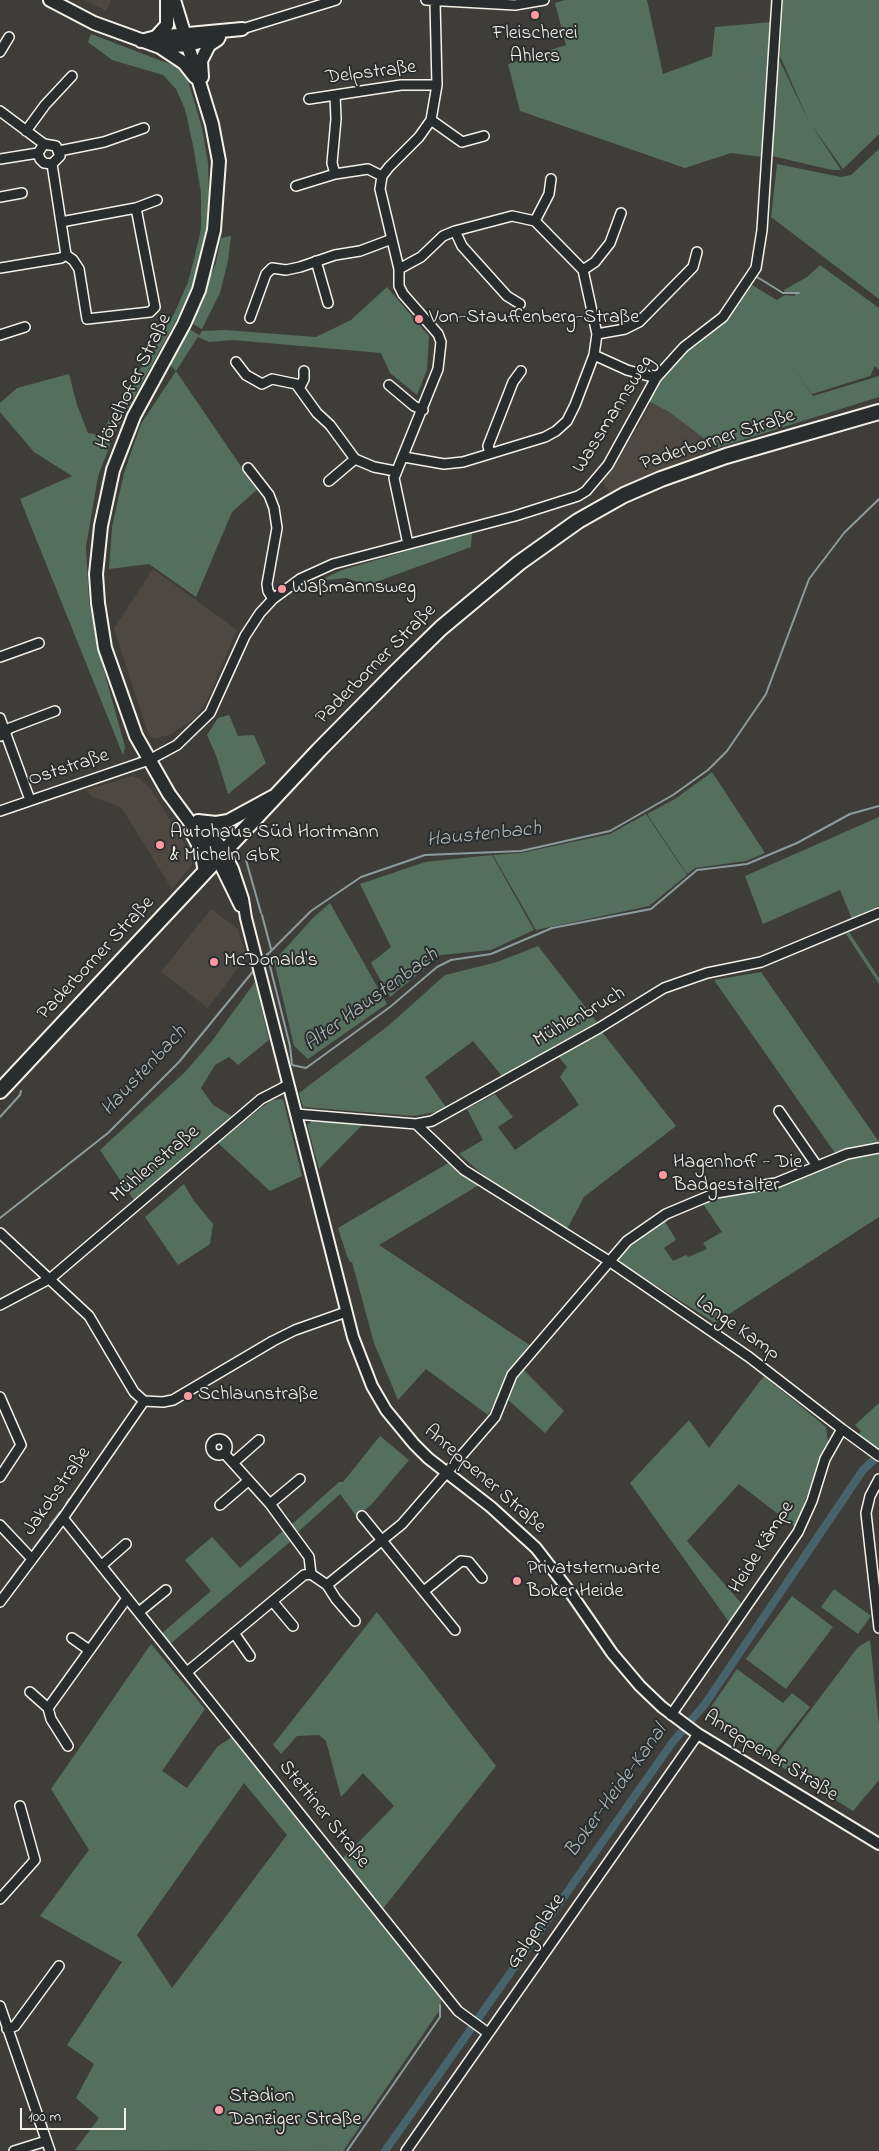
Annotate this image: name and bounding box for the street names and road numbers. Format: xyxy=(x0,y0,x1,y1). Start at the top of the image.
street label: Delpstraße xyxy=(324,57,418,91)
street label: Hövelhofer Straße xyxy=(92,310,178,454)
street label: Wassmannsweg xyxy=(568,352,660,478)
street label: Paderborner Straße xyxy=(638,405,798,477)
street label: Paderborner Straße xyxy=(312,600,442,730)
street label: Oststraße xyxy=(26,745,112,793)
street label: Paderborner Straße xyxy=(33,892,161,1026)
street label: Mühlenbruch xyxy=(530,982,630,1054)
street label: Mühlenstraße xyxy=(107,1121,205,1209)
street label: Lange Kamp xyxy=(690,1291,784,1367)
street label: Anreppener Straße xyxy=(418,1420,550,1540)
street label: Jakobstraße xyxy=(19,1443,97,1541)
street label: Heide Kämpe xyxy=(725,1497,801,1599)
street label: Anreppener Straße xyxy=(698,1706,842,1808)
street label: Stettiner Straße xyxy=(272,1756,374,1874)
street label: Galgenlake xyxy=(502,1890,572,1974)

